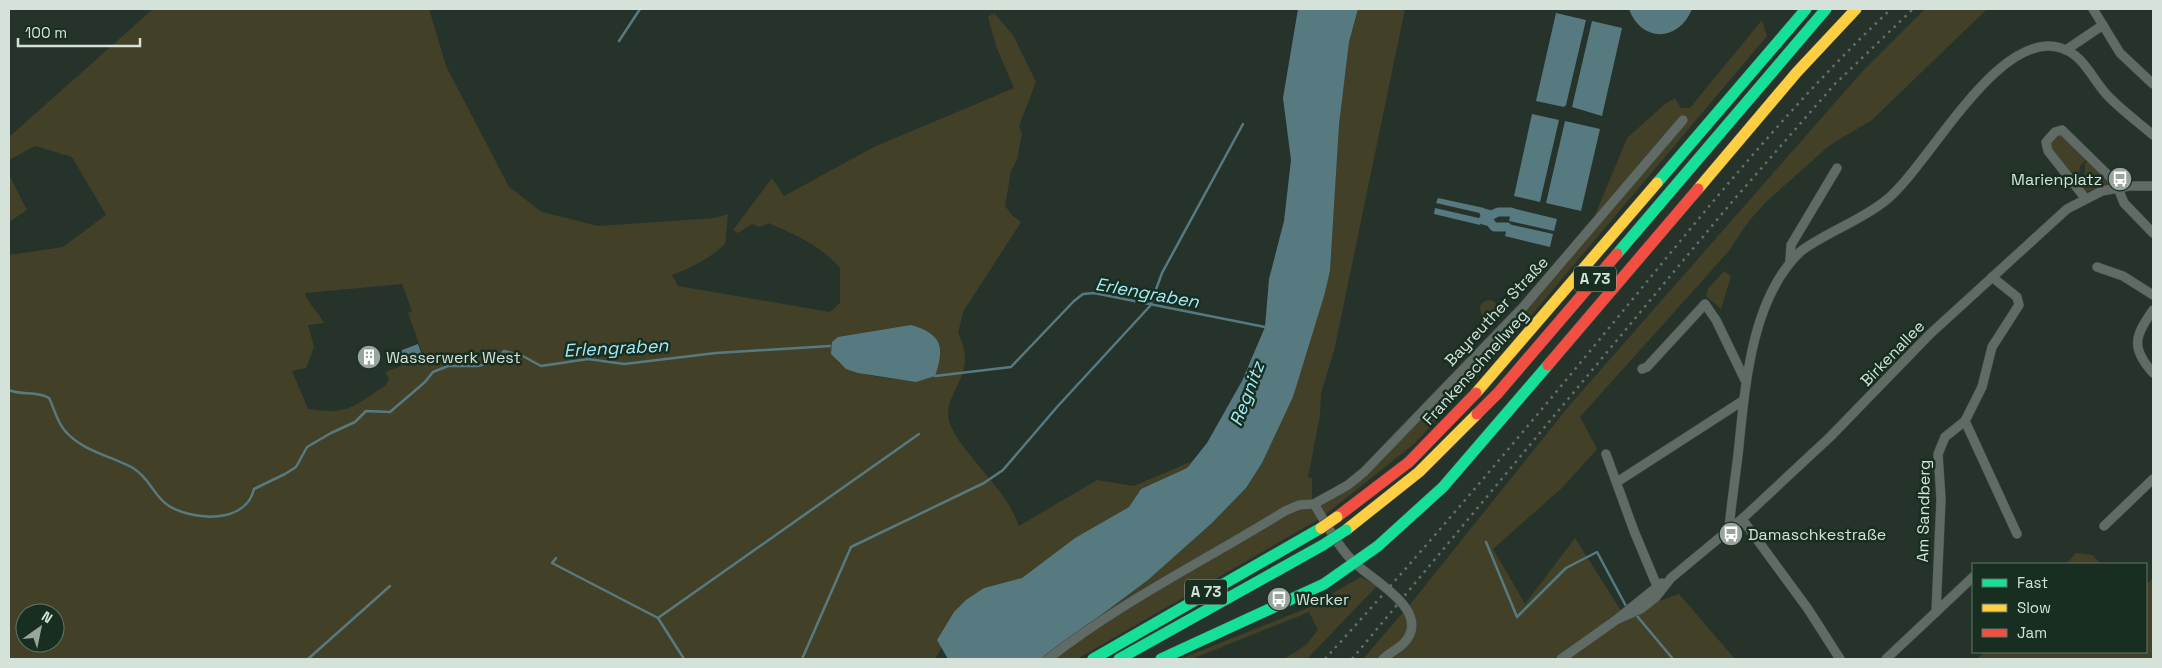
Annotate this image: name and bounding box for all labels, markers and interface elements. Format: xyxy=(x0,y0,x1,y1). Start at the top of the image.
scale bar xyxy=(18,15,140,47)
text: 100 m xyxy=(25,23,67,42)
bus stop icon: Marienplatz xyxy=(2107,166,2133,192)
place label: Marienplatz xyxy=(2011,169,2102,190)
street label: Bayreuther Straße xyxy=(1440,252,1553,371)
road number: A 73 xyxy=(1574,266,1616,292)
water label: Erlengraben xyxy=(1094,272,1202,313)
street label: Frankenschnellweg xyxy=(1418,305,1533,429)
street label: Birkenallee xyxy=(1856,316,1929,391)
water label: Erlengraben xyxy=(563,333,670,362)
building icon: Wasserwerk West xyxy=(356,344,382,370)
place label: Wasserwerk West xyxy=(386,347,521,368)
water label: Regnitz xyxy=(1224,357,1270,429)
street label: Am Sandberg xyxy=(1912,459,1935,563)
bus stop icon: Damaschkestraße xyxy=(1718,521,1744,547)
place label: Damaschkestraße xyxy=(1748,524,1886,545)
legend xyxy=(1972,563,2147,653)
text: Fast xyxy=(2017,573,2048,592)
road number: A 73 xyxy=(1185,580,1227,604)
bus stop icon: Werker xyxy=(1266,586,1292,612)
place label: Werker xyxy=(1296,589,1349,610)
text: Slow xyxy=(2017,598,2051,617)
north arrow xyxy=(15,603,65,653)
text: N xyxy=(38,607,56,627)
text: Jam xyxy=(2017,623,2047,642)

